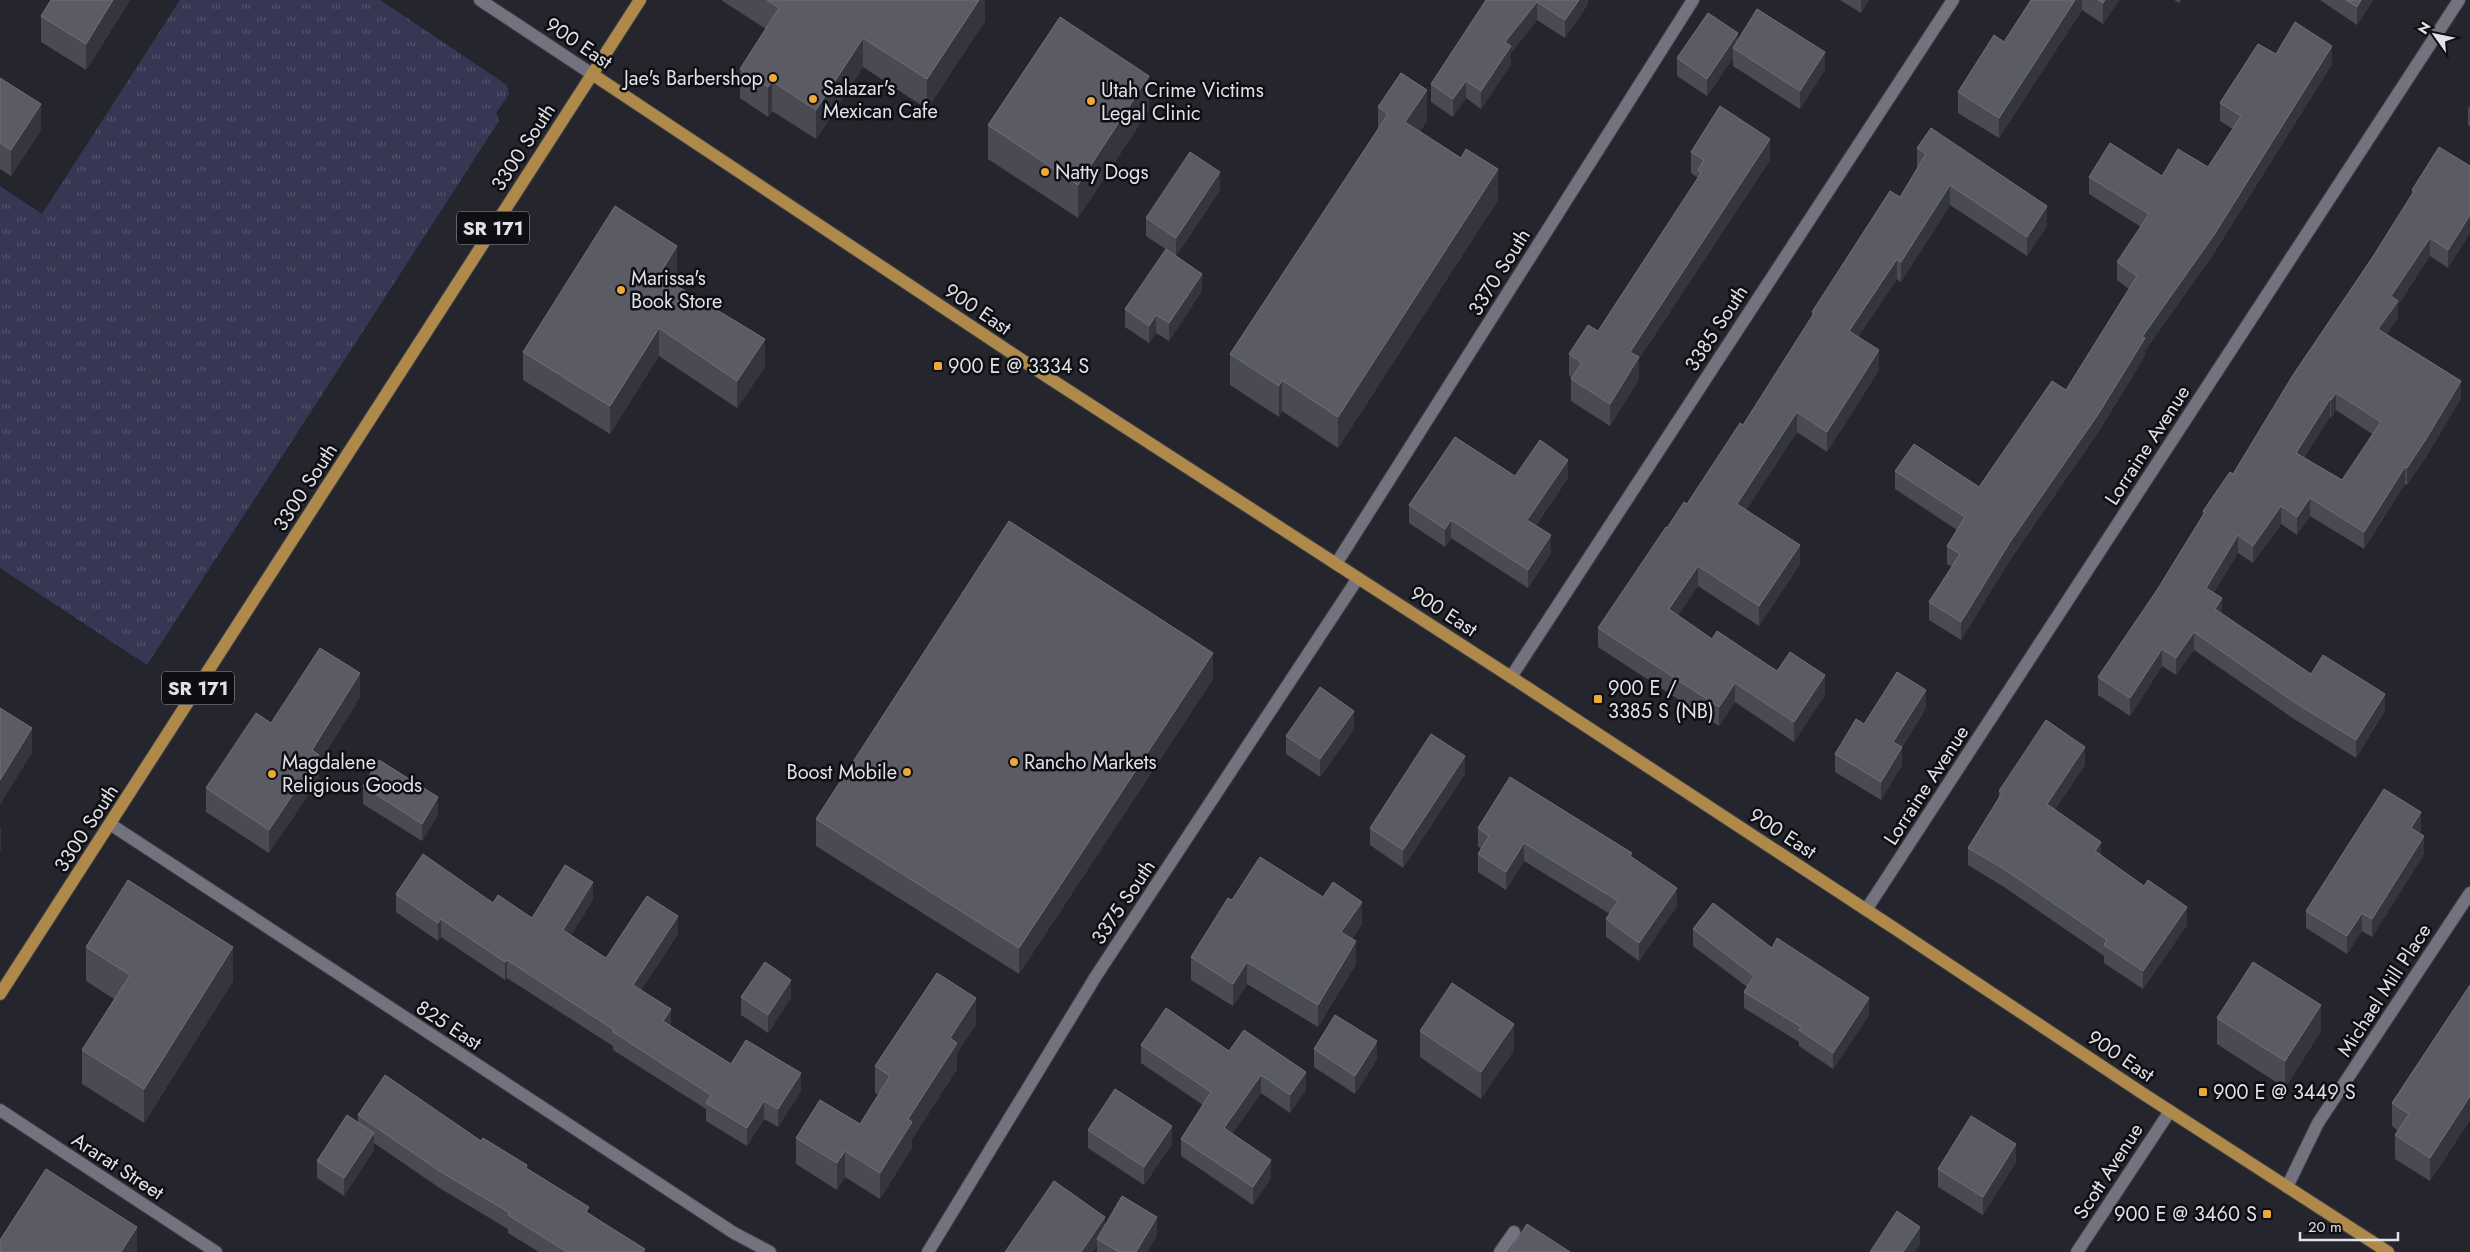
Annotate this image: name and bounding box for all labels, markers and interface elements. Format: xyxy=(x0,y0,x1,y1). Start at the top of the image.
street label: 900 East xyxy=(540,10,618,77)
north arrow xyxy=(2410,10,2460,60)
text: N xyxy=(2413,18,2436,38)
place label: Jae's Barbershop xyxy=(621,64,763,93)
marker: Jae's Barbershop xyxy=(767,72,779,84)
place label: Salazar's Mexican Cafe xyxy=(823,74,938,126)
place label: Utah Crime Victims Legal Clinic xyxy=(1101,76,1264,128)
marker: Salazar's Mexican Cafe xyxy=(807,93,819,105)
marker: Utah Crime Victims Legal Clinic xyxy=(1085,95,1097,107)
street label: 3300 South xyxy=(484,98,563,197)
place label: Natty Dogs xyxy=(1055,158,1149,187)
marker: Natty Dogs xyxy=(1039,166,1051,178)
road number: SR 171 xyxy=(457,212,529,244)
street label: 3370 South xyxy=(1461,223,1538,321)
place label: Marissa's Book Store xyxy=(631,264,722,316)
street label: 900 East xyxy=(939,276,1017,343)
street label: 3385 South xyxy=(1678,279,1755,377)
marker: Marissa's Book Store xyxy=(615,284,627,296)
place label: 900 E @ 3334 S xyxy=(948,352,1089,381)
marker: 900 E @ 3334 S xyxy=(932,360,944,372)
street label: Lorraine Avenue xyxy=(2098,380,2197,511)
street label: 3300 South xyxy=(266,438,345,537)
street label: 900 East xyxy=(1404,579,1483,644)
road number: SR 171 xyxy=(162,671,234,704)
place label: 900 E / 3385 S (NB) xyxy=(1608,674,1714,726)
marker: 900 E / 3385 S (NB) xyxy=(1592,693,1604,705)
street label: Lorraine Avenue xyxy=(1877,720,1976,851)
place label: Magdalene Religious Goods xyxy=(282,748,422,800)
place label: Rancho Markets xyxy=(1024,748,1157,777)
marker: Rancho Markets xyxy=(1008,756,1020,768)
place label: Boost Mobile xyxy=(787,758,897,787)
marker: Boost Mobile xyxy=(901,766,913,778)
marker: Magdalene Religious Goods xyxy=(266,768,278,780)
street label: 3300 South xyxy=(47,779,126,878)
street label: 900 East xyxy=(1743,801,1822,866)
street label: 3375 South xyxy=(1084,854,1163,951)
street label: Michael Mill Place xyxy=(2330,918,2438,1063)
street label: 825 East xyxy=(410,993,487,1058)
street label: 900 East xyxy=(2082,1023,2160,1090)
place label: 900 E @ 3449 S xyxy=(2213,1078,2356,1107)
marker: 900 E @ 3449 S xyxy=(2197,1086,2209,1098)
street label: Scott Avenue xyxy=(2066,1118,2150,1225)
street label: Ararat Street xyxy=(66,1126,170,1207)
place label: 900 E @ 3460 S xyxy=(2114,1200,2257,1229)
marker: 900 E @ 3460 S xyxy=(2261,1208,2273,1220)
scale bar xyxy=(2300,1210,2398,1242)
text: 20 m xyxy=(2308,1216,2342,1238)

